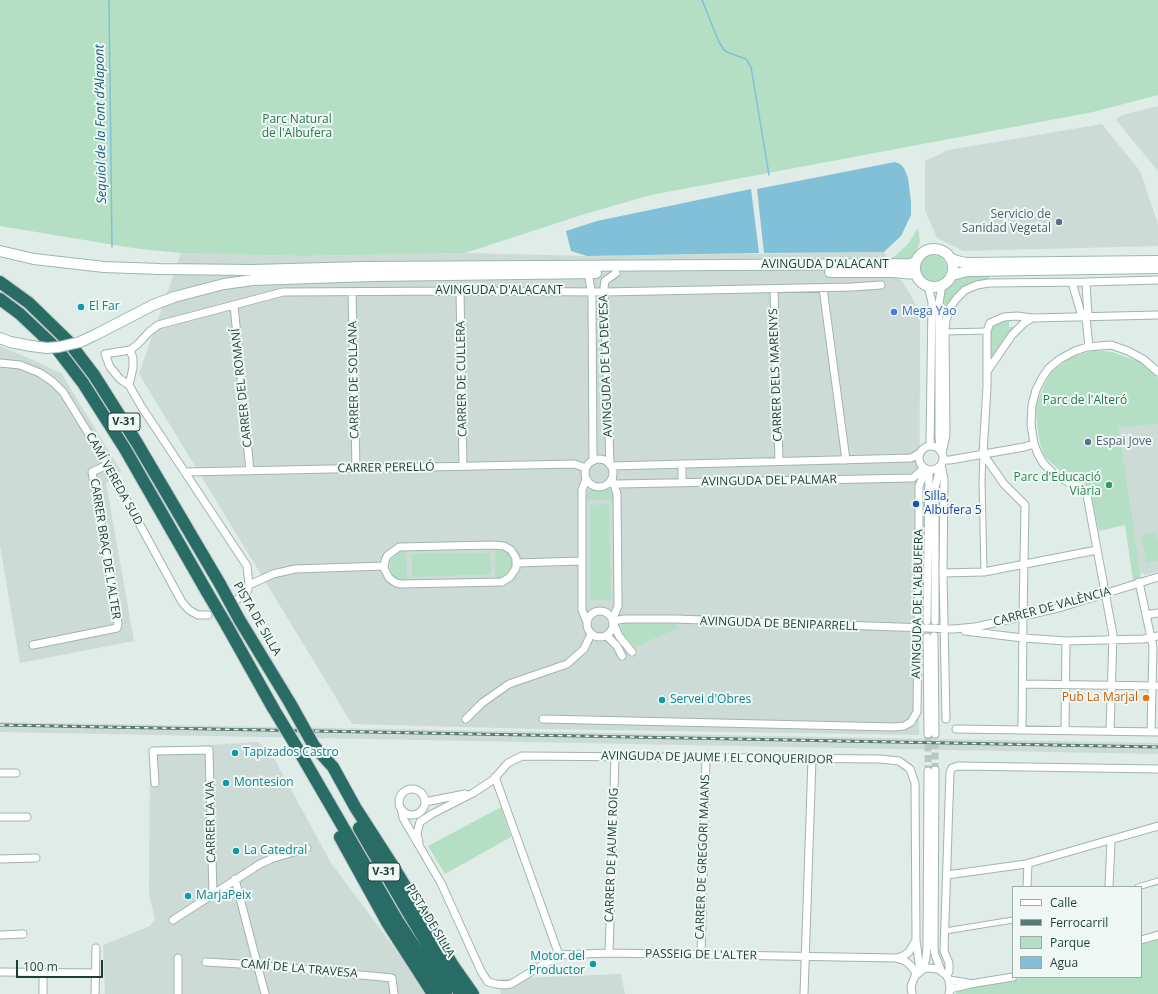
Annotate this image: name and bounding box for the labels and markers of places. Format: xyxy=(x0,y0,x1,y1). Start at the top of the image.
place label: Servicio de Sanidad Vegetal xyxy=(962,208,1051,236)
marker: Servicio de Sanidad Vegetal xyxy=(1054,217,1064,227)
place label: El Far xyxy=(89,300,120,314)
marker: El Far xyxy=(76,302,86,312)
place label: Mega Yao xyxy=(902,305,956,319)
marker: Mega Yao xyxy=(889,307,899,317)
place label: Espai Jove xyxy=(1096,435,1152,449)
marker: Espai Jove xyxy=(1083,437,1093,447)
place label: Parc d'Educació Viària xyxy=(1014,471,1101,499)
marker: Parc d'Educació Viària xyxy=(1104,480,1114,490)
place label: Silla, Albufera 5 xyxy=(924,490,982,518)
marker: Silla, Albufera 5 xyxy=(911,499,921,509)
place label: Pub La Marjal xyxy=(1062,691,1138,705)
place label: Servei d'Obres xyxy=(670,693,751,707)
marker: Pub La Marjal xyxy=(1141,693,1151,703)
marker: Servei d'Obres xyxy=(657,695,667,705)
place label: Tapizados Castro xyxy=(243,746,339,760)
marker: Tapizados Castro xyxy=(230,748,240,758)
place label: Montesion xyxy=(234,776,294,790)
marker: Montesion xyxy=(221,778,231,788)
place label: La Catedral xyxy=(244,844,307,858)
marker: La Catedral xyxy=(231,846,241,856)
place label: MarjaPeix xyxy=(196,889,251,903)
marker: MarjaPeix xyxy=(183,891,193,901)
place label: Motor del Productor xyxy=(529,950,585,978)
marker: Motor del Productor xyxy=(588,959,598,969)

